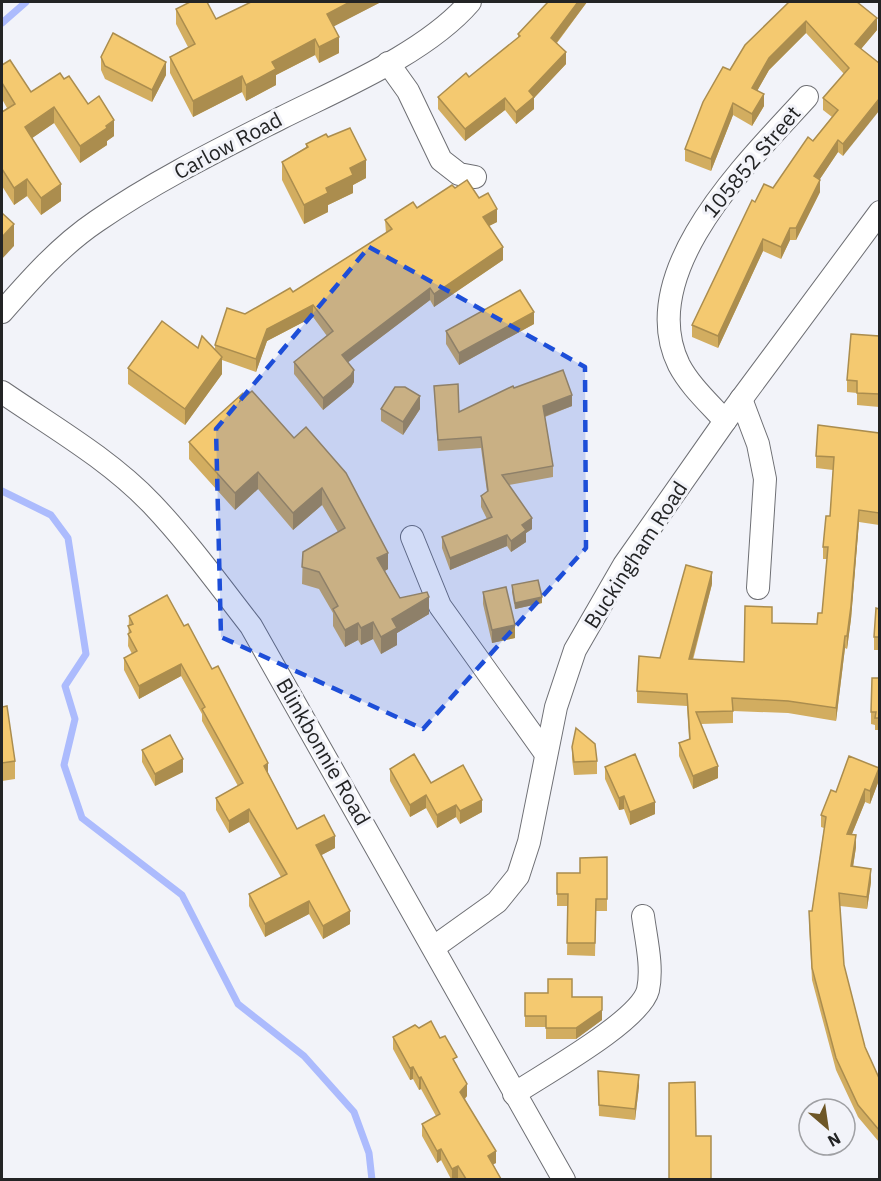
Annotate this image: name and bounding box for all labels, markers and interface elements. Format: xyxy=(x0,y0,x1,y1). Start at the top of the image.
street label: 105852 Street xyxy=(696,99,806,223)
street label: Carlow Road xyxy=(169,105,287,185)
street label: Buckingham Road xyxy=(577,475,693,633)
street label: Blinkbonnie Road xyxy=(270,673,377,830)
north arrow xyxy=(797,1097,857,1157)
text: N xyxy=(824,1129,844,1152)

